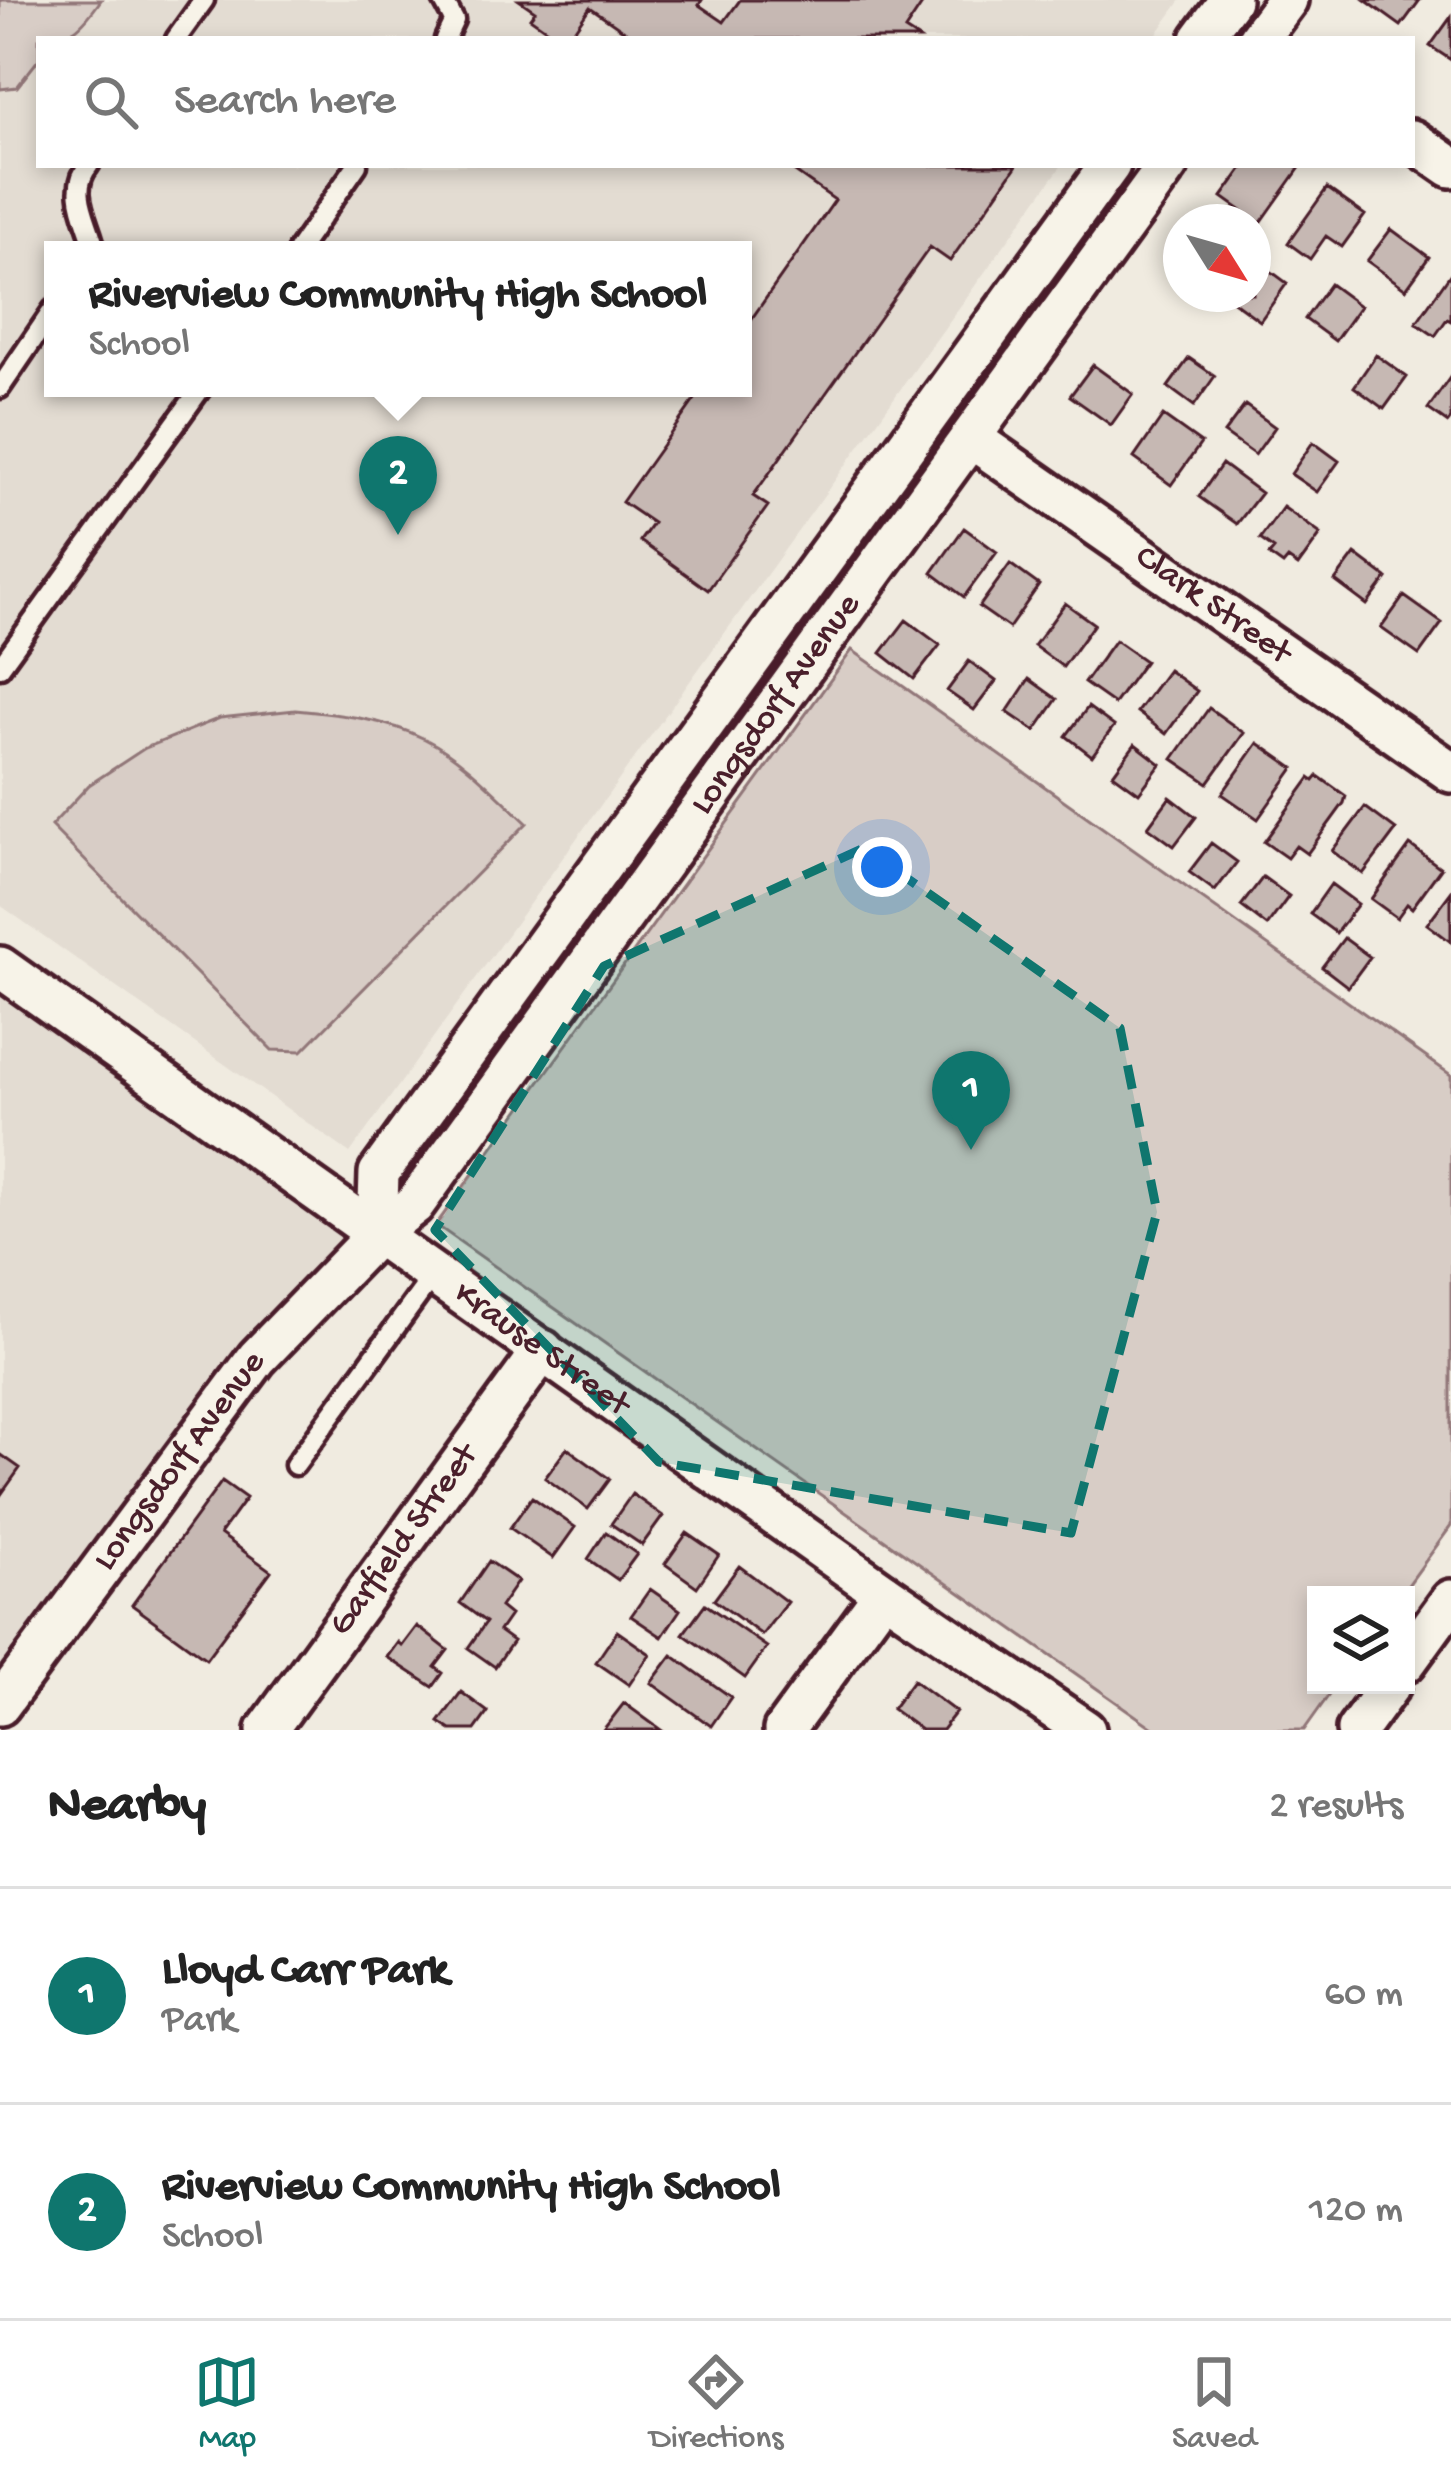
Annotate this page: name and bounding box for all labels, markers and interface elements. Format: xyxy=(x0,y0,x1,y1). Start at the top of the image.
search box xyxy=(36,36,1415,168)
icon: search xyxy=(78,69,144,135)
text: Search here xyxy=(174,76,396,129)
north arrow xyxy=(1163,204,1271,312)
popup xyxy=(44,241,752,397)
text: Riverview Community High School xyxy=(89,270,707,323)
text: School xyxy=(89,323,190,369)
pin: 2 xyxy=(359,436,437,535)
street label: Clark Street xyxy=(1126,537,1302,677)
street label: Longsdorf Avenue xyxy=(682,585,871,824)
your location xyxy=(852,837,912,897)
pin: 1 xyxy=(932,1051,1010,1150)
street label: Krause Street xyxy=(445,1273,640,1429)
street label: Longsdorf Avenue xyxy=(85,1343,276,1580)
street label: Garfield Street xyxy=(321,1434,490,1645)
map controls xyxy=(1307,1586,1415,1694)
button: layers xyxy=(1307,1586,1415,1694)
text: Nearby xyxy=(48,1778,206,1838)
text: 2 results xyxy=(1269,1785,1403,1831)
text: Lloyd Carr Park xyxy=(162,1946,449,1999)
text: 1 xyxy=(79,1973,95,2019)
text: 60 m xyxy=(1324,1973,1403,2019)
text: Park xyxy=(162,1999,236,2045)
text: Riverview Community High School xyxy=(162,2162,781,2215)
text: 2 xyxy=(77,2189,97,2235)
text: 120 m xyxy=(1309,2189,1403,2235)
text: School xyxy=(162,2215,263,2261)
tab: Map xyxy=(194,2349,260,2459)
tab: Directions xyxy=(649,2349,783,2459)
tab: Saved xyxy=(1172,2349,1257,2459)

